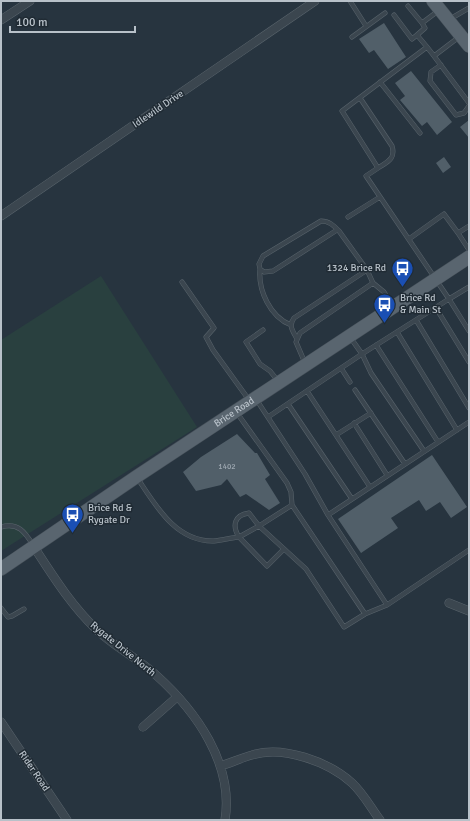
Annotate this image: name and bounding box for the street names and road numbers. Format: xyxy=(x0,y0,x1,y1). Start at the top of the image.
street label: Idlewild Drive xyxy=(130,88,186,130)
street label: Brice Road xyxy=(212,395,257,430)
street label: Rygate Drive North xyxy=(88,619,158,679)
street label: Rider Road xyxy=(16,748,52,794)

